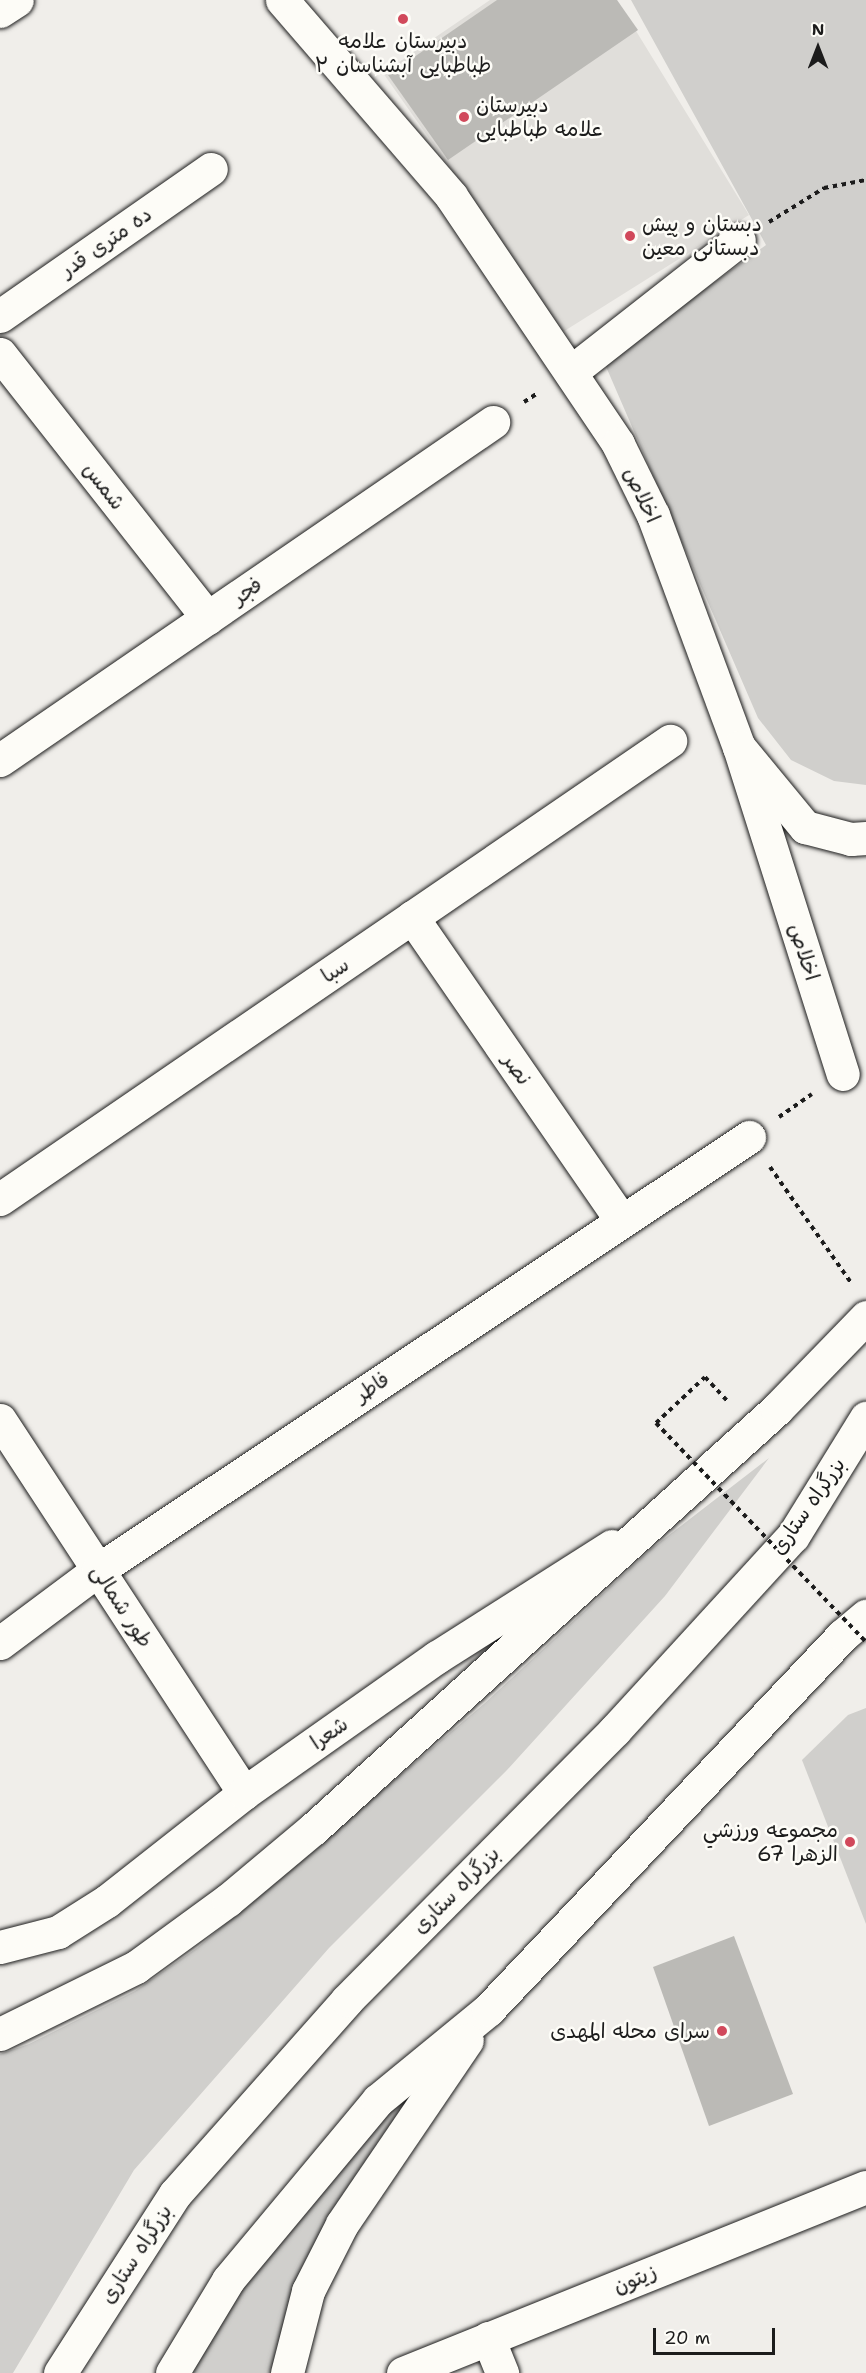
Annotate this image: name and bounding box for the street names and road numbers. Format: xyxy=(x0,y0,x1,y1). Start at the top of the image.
street label: ده متری قدر xyxy=(55,201,157,283)
street label: شمس xyxy=(78,457,130,515)
street label: اخلاص xyxy=(618,463,666,527)
street label: فجر xyxy=(227,572,267,610)
street label: اخلاص xyxy=(783,920,825,984)
street label: سبا xyxy=(316,952,354,988)
street label: نصر xyxy=(497,1048,537,1090)
street label: فاطر xyxy=(350,1366,394,1408)
street label: بزرگراه ستاری xyxy=(765,1452,851,1560)
street label: طور شمالی xyxy=(86,1560,158,1652)
street label: شعرا xyxy=(305,1711,353,1755)
street label: بزرگراه ستاری xyxy=(407,1841,505,1939)
street label: بزرگراه ستاری xyxy=(95,2200,177,2308)
street label: زیتون xyxy=(610,2259,660,2299)

